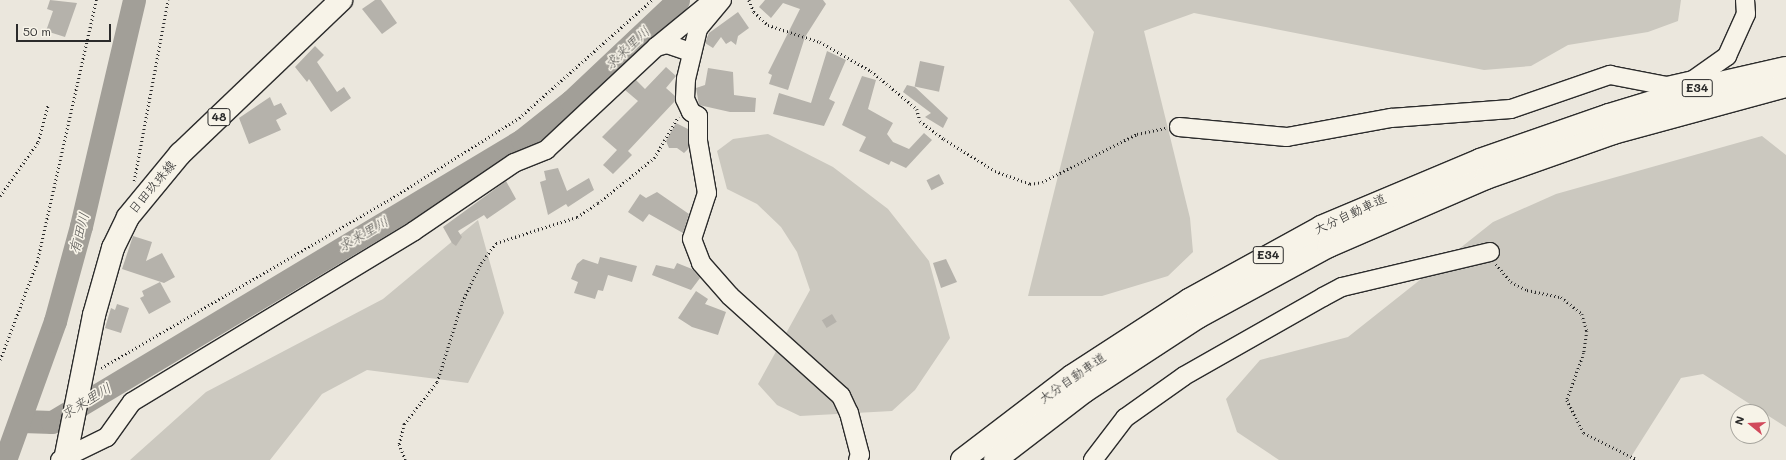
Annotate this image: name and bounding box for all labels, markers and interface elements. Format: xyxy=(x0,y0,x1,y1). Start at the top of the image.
scale bar xyxy=(18,16,113,42)
text: 50 m xyxy=(23,23,51,39)
water label: 求来里川 xyxy=(601,23,653,73)
road number: E34 xyxy=(1681,78,1713,98)
road number: 48 xyxy=(207,107,231,127)
street label: 日田玖珠線 xyxy=(125,157,179,217)
street label: 大分自動車道 xyxy=(1311,190,1389,238)
water label: 有田川 xyxy=(65,211,93,255)
water label: 求来里川 xyxy=(335,213,391,255)
road number: E34 xyxy=(1252,245,1284,265)
street label: 大分自動車道 xyxy=(1036,349,1108,407)
water label: 求来里川 xyxy=(58,379,114,423)
north arrow xyxy=(1730,404,1770,444)
text: N xyxy=(1731,414,1747,427)

